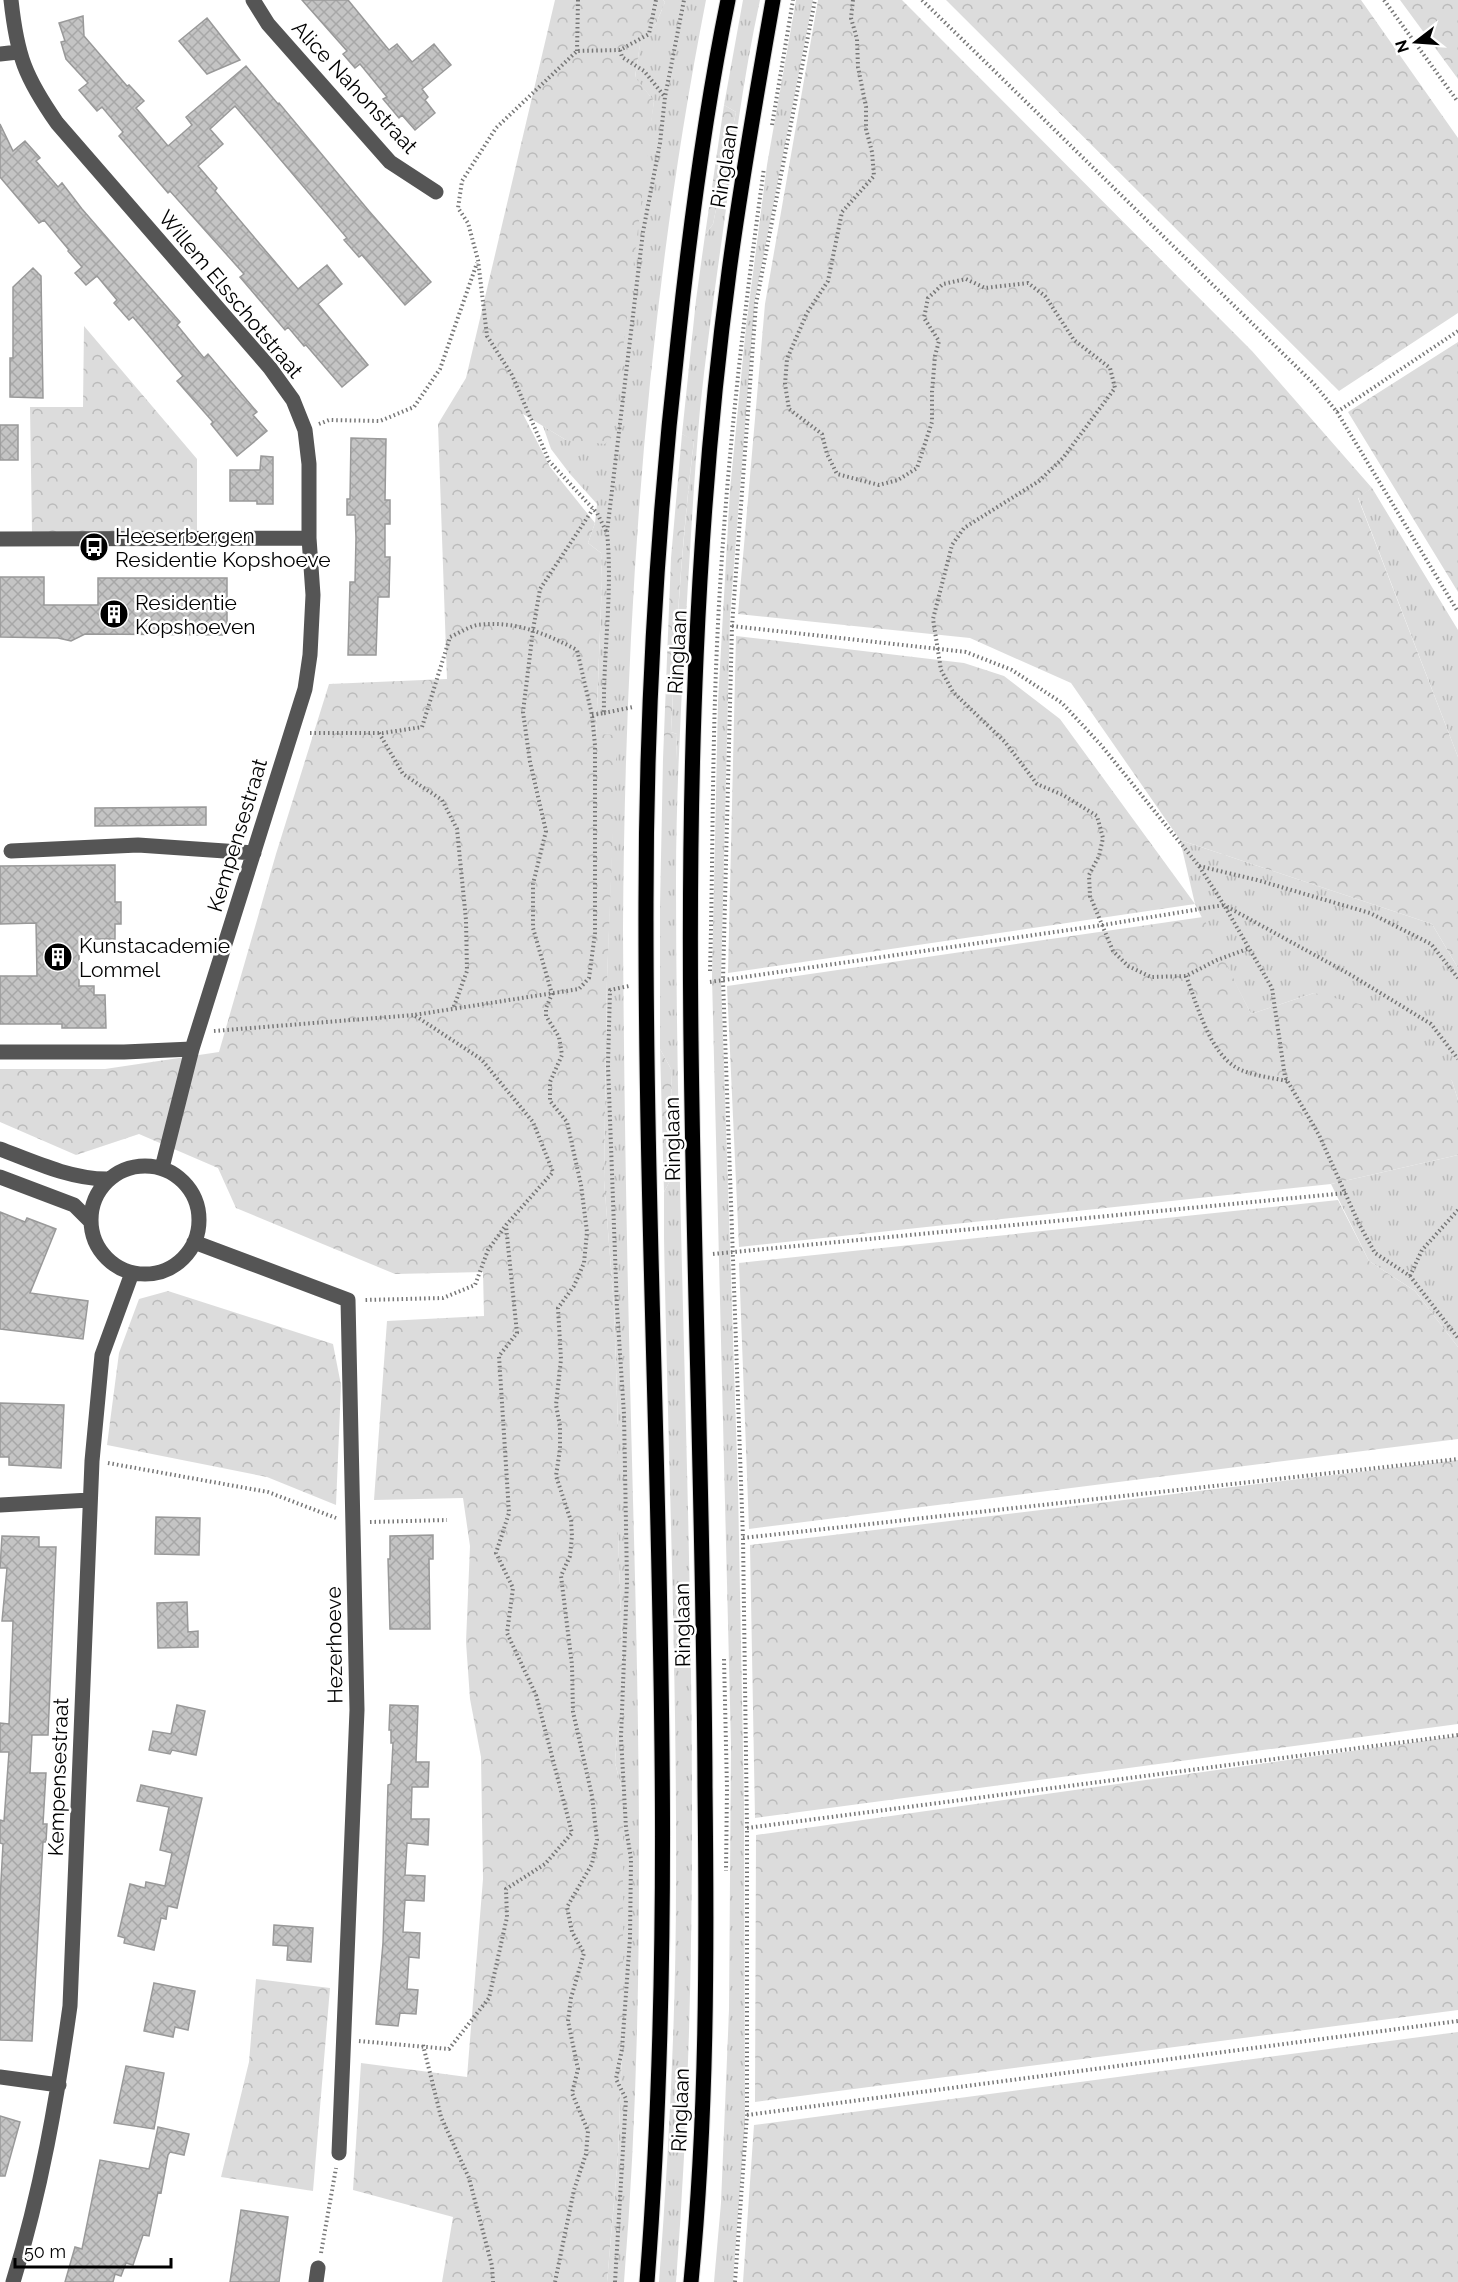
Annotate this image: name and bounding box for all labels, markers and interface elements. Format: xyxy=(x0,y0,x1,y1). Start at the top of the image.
north arrow xyxy=(1386,12,1446,72)
street label: Alice Nahonstraat xyxy=(287,15,423,159)
text: N xyxy=(1391,38,1413,55)
street label: Ringlaan xyxy=(705,122,743,210)
street label: Willem Elsschotstraat xyxy=(154,205,308,383)
place label: Heeserbergen Residentie Kopshoeve xyxy=(115,523,331,572)
bus stop icon: Heeserbergen Residentie Kopshoeve xyxy=(78,531,110,563)
place label: Residentie Kopshoeven xyxy=(135,590,256,639)
building icon: Residentie Kopshoeven xyxy=(98,598,130,630)
street label: Ringlaan xyxy=(662,609,692,695)
street label: Kempensestraat xyxy=(202,755,272,915)
place label: Kunstacademie Lommel xyxy=(79,933,230,982)
building icon: Kunstacademie Lommel xyxy=(42,941,74,973)
street label: Ringlaan xyxy=(659,1097,685,1181)
street label: Ringlaan xyxy=(669,1583,695,1667)
street label: Hezerhoeve xyxy=(320,1586,348,1704)
street label: Kempensestraat xyxy=(43,1697,73,1857)
street label: Ringlaan xyxy=(666,2067,694,2153)
scale bar xyxy=(15,2231,171,2269)
text: 50 m xyxy=(24,2241,66,2262)

